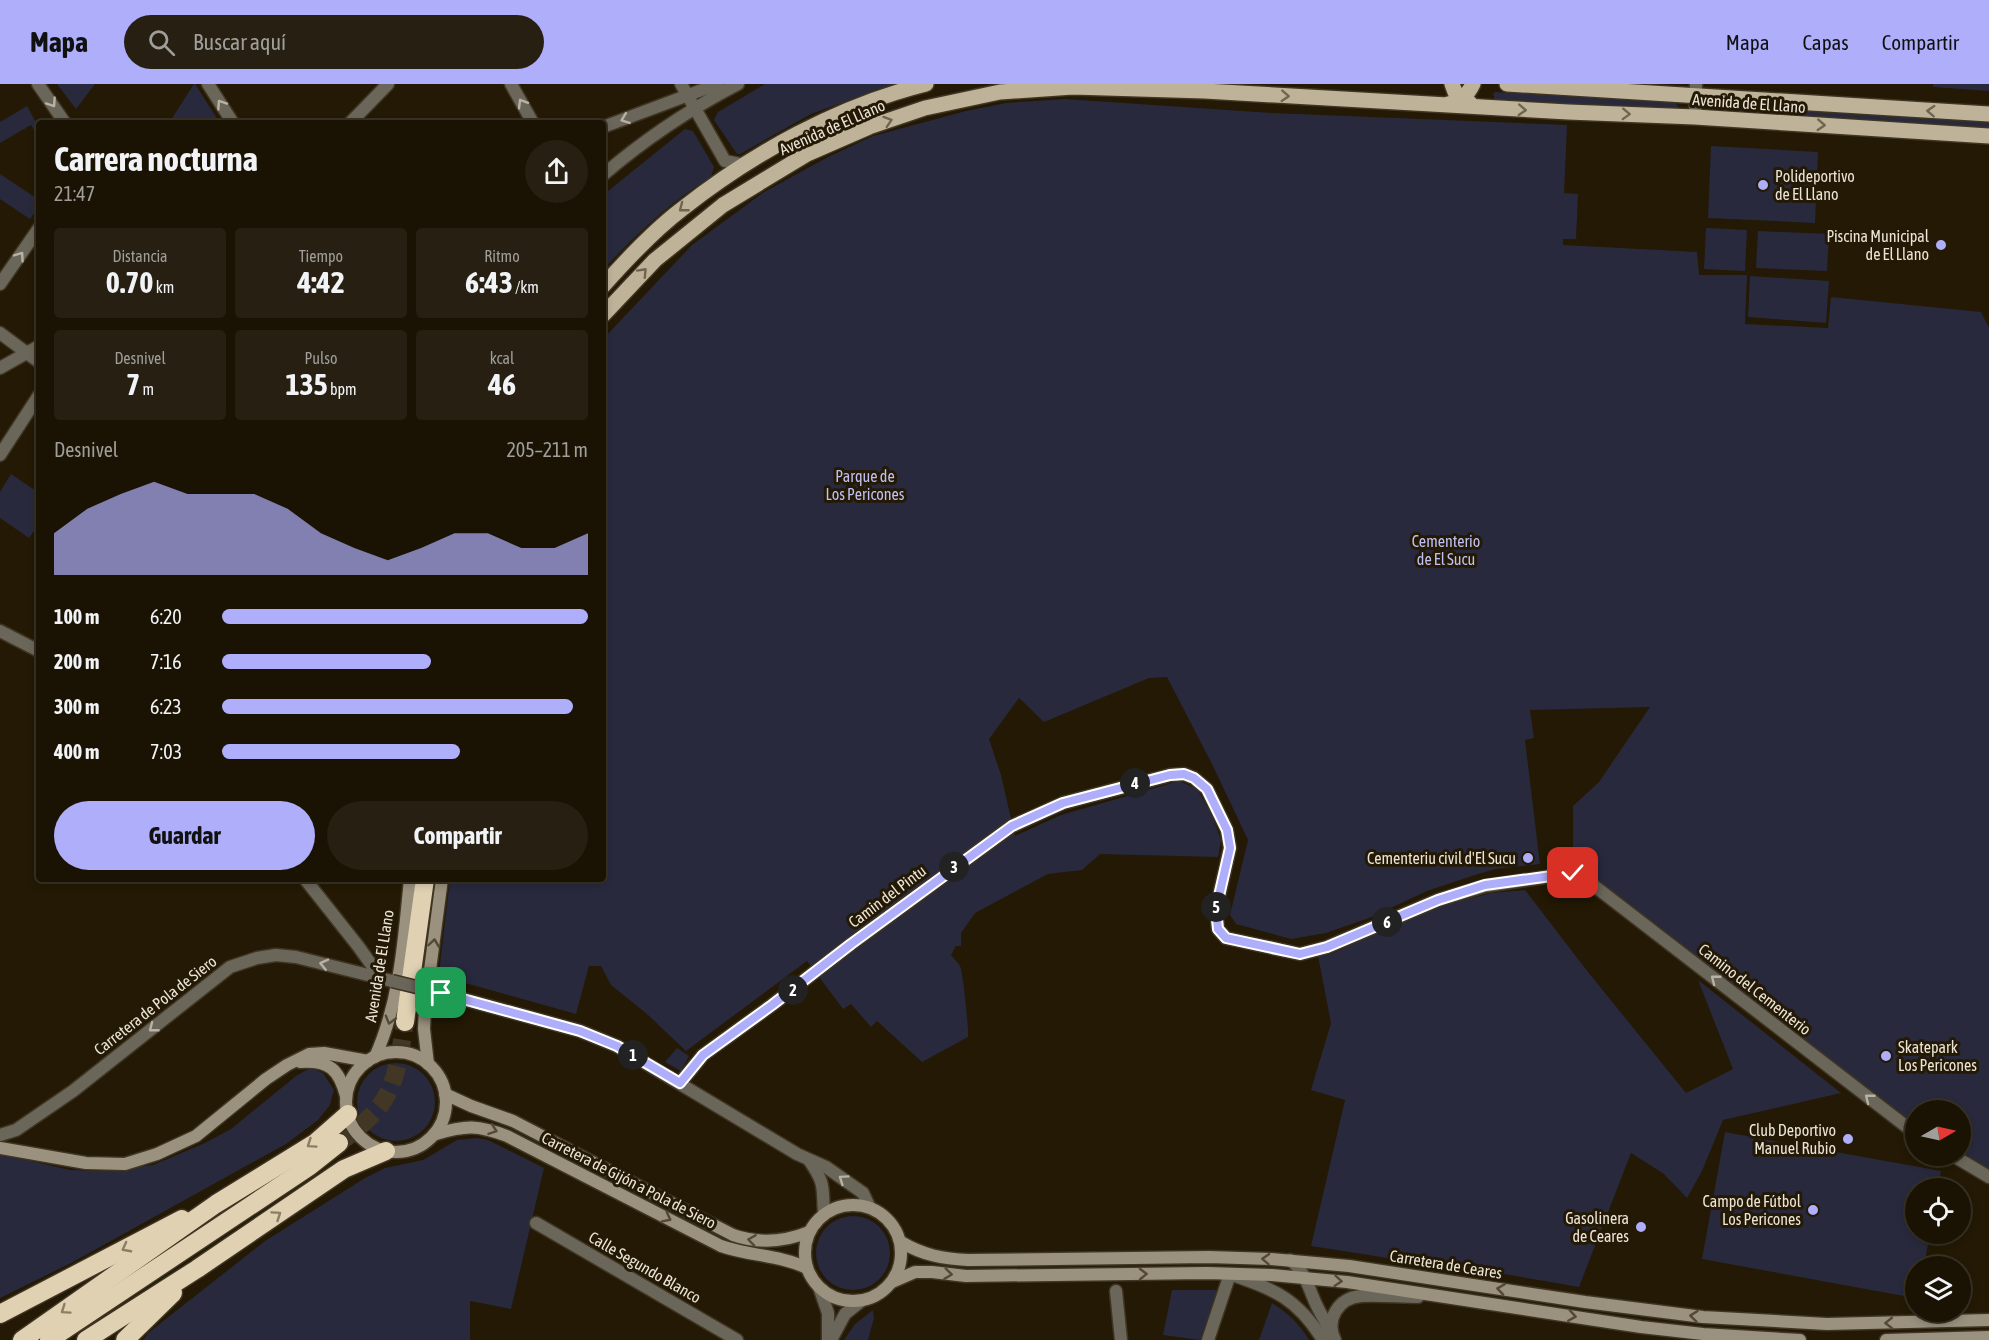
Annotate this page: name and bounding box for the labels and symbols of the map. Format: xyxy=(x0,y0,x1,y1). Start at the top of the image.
one-way arrow xyxy=(1280,89,1289,102)
street label: Avenida de El Llano xyxy=(1692,90,1806,116)
street label: Avenida de El Llano xyxy=(776,96,888,158)
one-way arrow xyxy=(45,97,56,108)
one-way arrow xyxy=(217,99,228,110)
one-way arrow xyxy=(518,99,530,109)
one-way arrow xyxy=(1517,103,1526,116)
one-way arrow xyxy=(1926,104,1935,117)
one-way arrow xyxy=(1622,108,1631,121)
one-way arrow xyxy=(620,112,631,124)
one-way arrow xyxy=(882,115,893,128)
one-way arrow xyxy=(1816,119,1825,132)
place label: Polideportivo de El Llano xyxy=(1775,167,1855,203)
marker: Polideportivo de El Llano xyxy=(1756,178,1770,192)
one-way arrow xyxy=(679,201,690,212)
place label: Piscina Municipal de El Llano xyxy=(1826,227,1930,263)
marker: Piscina Municipal de El Llano xyxy=(1934,238,1948,252)
one-way arrow xyxy=(12,252,24,262)
one-way arrow xyxy=(636,269,647,279)
park label: Parque de Los Pericones xyxy=(825,467,905,503)
park label: Cementerio de El Sucu xyxy=(1412,532,1480,568)
pin: 4 xyxy=(1120,768,1150,798)
pin xyxy=(1547,847,1598,898)
place label: Cementeriu civil d'El Sucu xyxy=(1367,849,1516,867)
marker: Cementeriu civil d'El Sucu xyxy=(1521,851,1535,865)
pin: 3 xyxy=(939,852,969,882)
street label: Camin del Pintu xyxy=(845,861,929,931)
pin: 5 xyxy=(1201,892,1231,922)
pin: 6 xyxy=(1372,907,1402,937)
street label: Avenida de El Llano xyxy=(361,908,397,1024)
one-way arrow xyxy=(428,939,440,948)
street label: Camino del Cementerio xyxy=(1695,940,1815,1038)
street label: Carretera de Pola de Siero xyxy=(90,952,220,1058)
one-way arrow xyxy=(319,958,329,971)
pin xyxy=(415,967,466,1018)
pin: 2 xyxy=(778,975,808,1005)
one-way arrow xyxy=(1711,975,1722,986)
one-way arrow xyxy=(384,1015,397,1025)
one-way arrow xyxy=(149,1020,160,1031)
place label: Skatepark Los Pericones xyxy=(1898,1038,1977,1074)
pin: 1 xyxy=(618,1040,648,1070)
marker: Skatepark Los Pericones xyxy=(1879,1049,1893,1063)
one-way arrow xyxy=(1865,1095,1876,1106)
north arrow xyxy=(1905,1100,1971,1166)
place label: Club Deportivo Manuel Rubio xyxy=(1749,1121,1836,1157)
one-way arrow xyxy=(487,1123,498,1136)
street label: Carretera de Gijón a Pola de Siero xyxy=(538,1128,719,1233)
marker: Club Deportivo Manuel Rubio xyxy=(1841,1132,1855,1146)
one-way arrow xyxy=(307,1137,317,1149)
one-way arrow xyxy=(839,1175,850,1186)
place label: Campo de Fútbol Los Pericones xyxy=(1703,1192,1802,1228)
marker: Campo de Fútbol Los Pericones xyxy=(1806,1203,1820,1217)
place label: Gasolinera de Ceares xyxy=(1565,1209,1629,1245)
one-way arrow xyxy=(271,1210,281,1222)
one-way arrow xyxy=(660,1211,671,1222)
marker: Gasolinera de Ceares xyxy=(1634,1220,1648,1234)
street label: Calle Segundo Blanco xyxy=(585,1228,704,1307)
one-way arrow xyxy=(748,1234,757,1246)
one-way arrow xyxy=(121,1240,132,1252)
street label: Carretera de Ceares xyxy=(1388,1246,1504,1282)
one-way arrow xyxy=(1261,1252,1270,1265)
one-way arrow xyxy=(944,1267,953,1279)
one-way arrow xyxy=(1139,1268,1148,1280)
one-way arrow xyxy=(1333,1274,1342,1287)
one-way arrow xyxy=(1496,1283,1505,1295)
one-way arrow xyxy=(61,1303,72,1314)
one-way arrow xyxy=(1567,1309,1577,1322)
one-way arrow xyxy=(1689,1310,1698,1323)
one-way arrow xyxy=(1884,1317,1893,1329)

